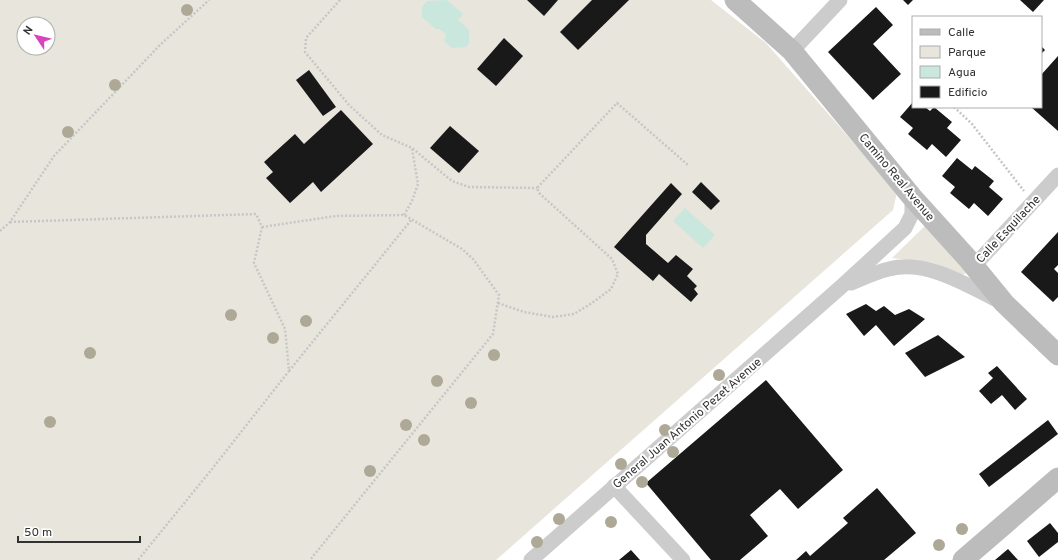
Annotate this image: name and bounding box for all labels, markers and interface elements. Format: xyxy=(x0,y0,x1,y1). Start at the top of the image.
north arrow xyxy=(16,16,56,56)
legend xyxy=(912,16,1042,108)
text: N xyxy=(21,24,37,38)
text: Calle xyxy=(948,25,975,41)
text: Parque xyxy=(948,45,986,61)
text: Agua xyxy=(948,65,976,81)
text: Edificio xyxy=(948,85,988,101)
street label: Camino Real Avenue xyxy=(855,130,938,225)
street label: Calle Esquilache xyxy=(973,192,1044,267)
street label: General Juan Antonio Pezet Avenue xyxy=(610,355,765,493)
scale bar xyxy=(18,518,140,544)
text: 50 m xyxy=(24,525,52,541)

